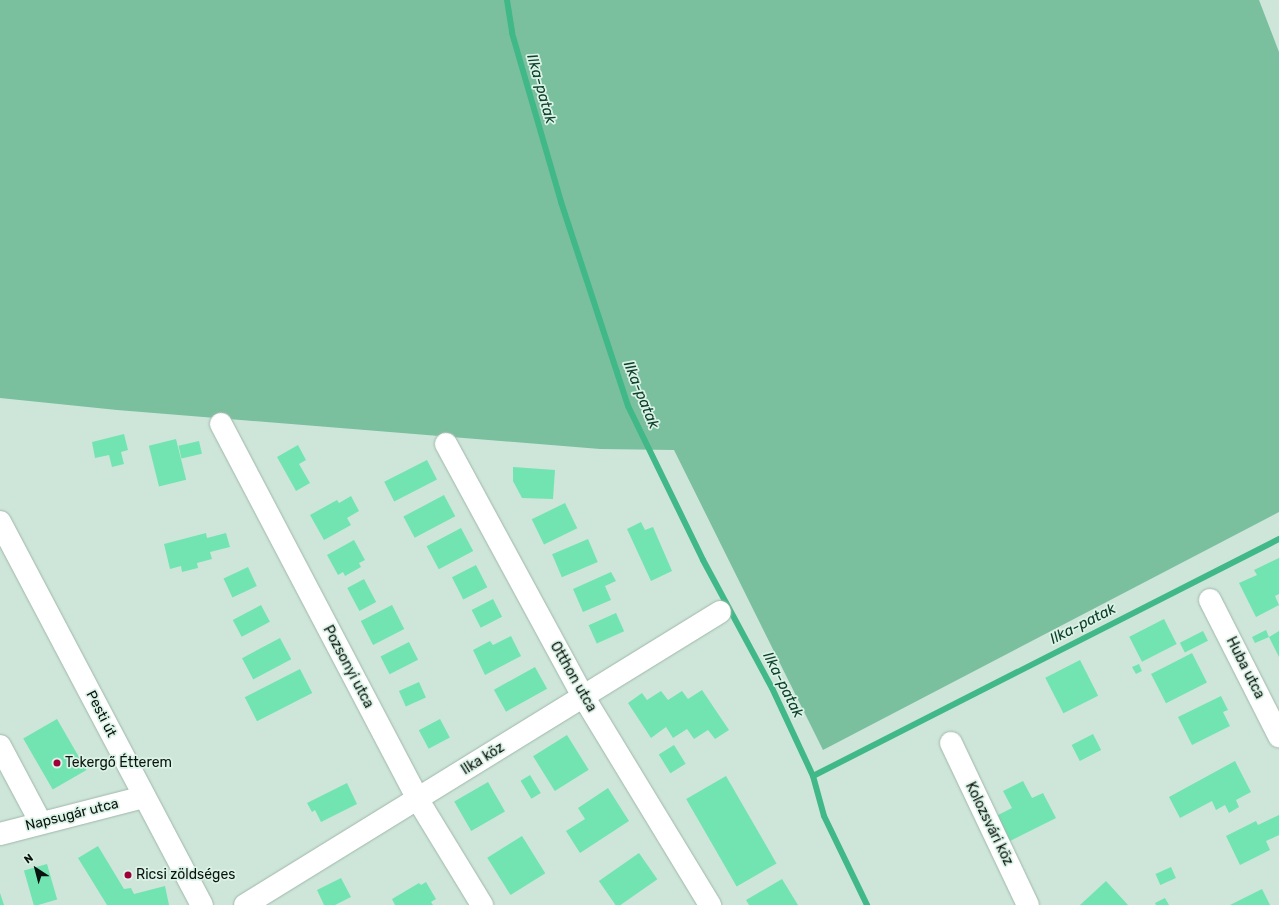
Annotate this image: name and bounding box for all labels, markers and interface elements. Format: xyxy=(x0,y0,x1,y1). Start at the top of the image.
water label: Ilka-patak xyxy=(522,52,560,126)
water label: Ilka-patak xyxy=(619,358,663,432)
water label: Ilka-patak xyxy=(1047,600,1119,648)
street label: Pozsonyi utca xyxy=(319,623,377,711)
street label: Huba utca xyxy=(1222,634,1268,702)
street label: Otthon utca xyxy=(546,639,600,715)
water label: Ilka-patak xyxy=(759,649,807,721)
street label: Pesti út xyxy=(82,688,120,740)
street label: Ilka köz xyxy=(458,739,508,779)
place label: Tekergő Étterem xyxy=(65,755,172,771)
marker: Tekergő Étterem xyxy=(52,758,62,768)
street label: Kolozsvári köz xyxy=(962,780,1016,868)
street label: Napsugár utca xyxy=(24,795,120,835)
north arrow xyxy=(16,849,56,889)
text: N xyxy=(22,851,36,866)
place label: Ricsi zöldséges xyxy=(136,867,235,883)
marker: Ricsi zöldséges xyxy=(123,870,133,880)

